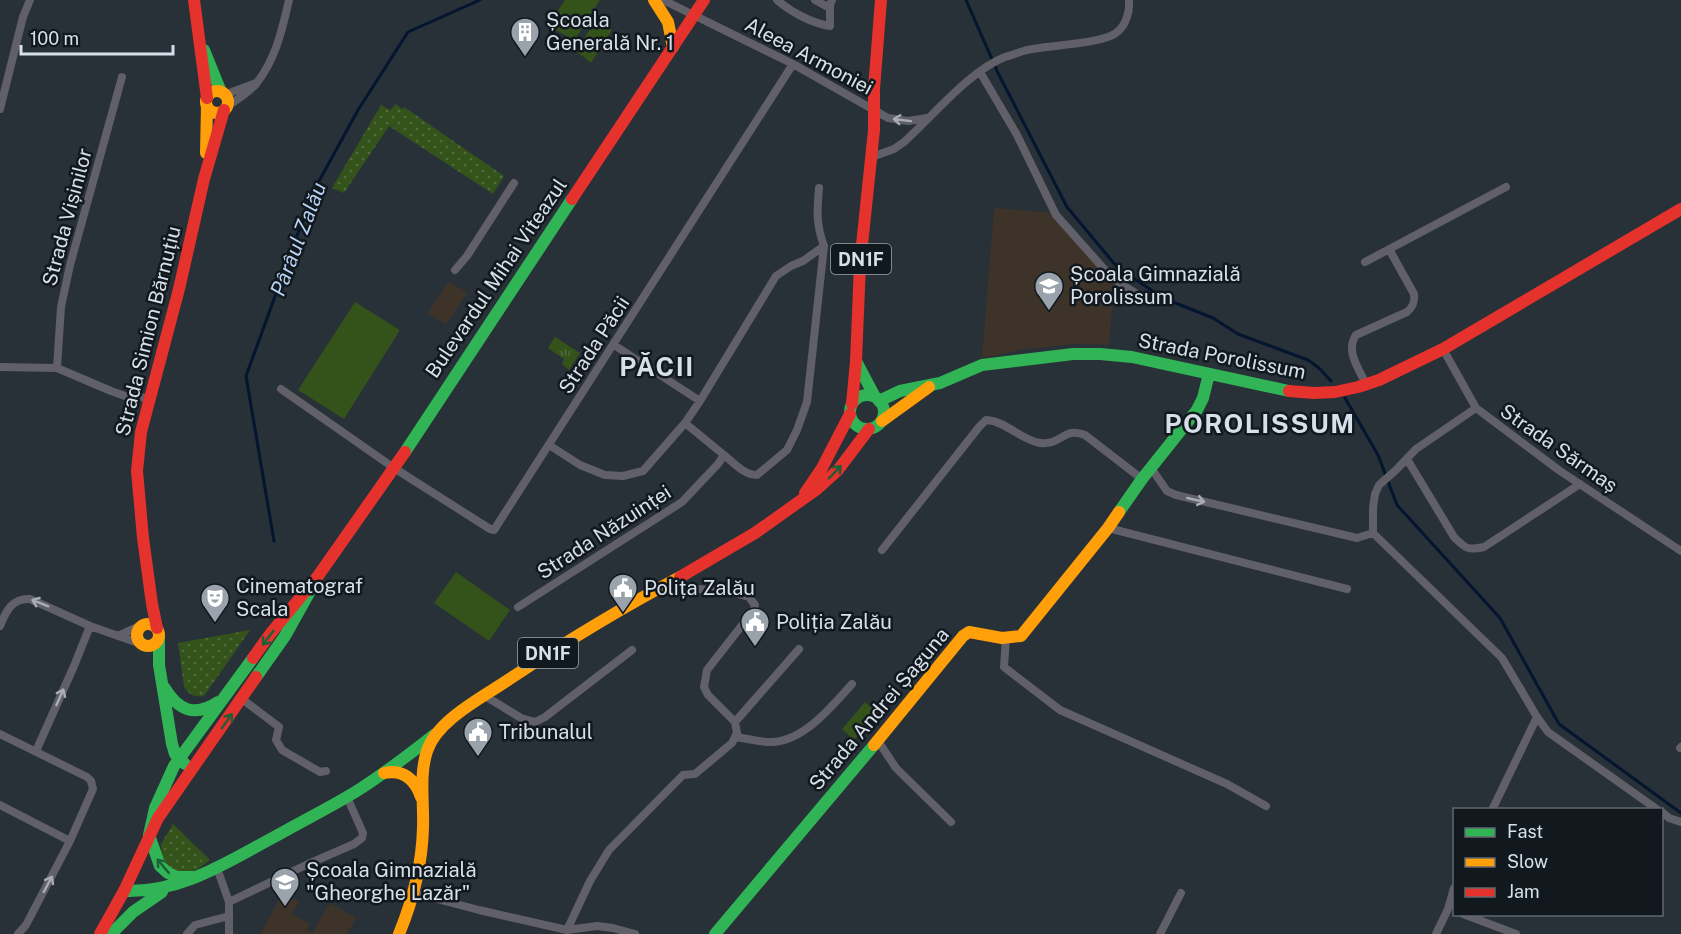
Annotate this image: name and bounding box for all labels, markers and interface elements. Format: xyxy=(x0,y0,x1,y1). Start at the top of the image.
place label: Școala Generală Nr. 1 xyxy=(546,8,674,55)
street label: Aleea Armoniei xyxy=(741,12,877,100)
building icon: Școala Generală Nr. 1 xyxy=(509,16,541,58)
scale bar xyxy=(21,18,172,56)
text: 100 m xyxy=(30,28,79,49)
one-way arrow xyxy=(892,114,912,125)
street label: Strada Vișinilor xyxy=(37,145,97,288)
street label: Bulevardul Mihai Viteazul xyxy=(420,174,572,382)
water label: Pârâul Zalău xyxy=(265,178,331,300)
street label: Strada Simion Bărnuțiu xyxy=(110,224,186,438)
road number: DN1F xyxy=(831,244,891,274)
place label: Școala Gimnazială Porolissum xyxy=(1070,262,1241,309)
school or university icon: Școala Gimnazială Porolissum xyxy=(1033,270,1065,312)
street label: Strada Păcii xyxy=(554,292,634,398)
street label: Strada Porolissum xyxy=(1136,328,1308,384)
district label: PĂCII xyxy=(619,351,695,382)
street label: Strada Sărmaș xyxy=(1496,399,1622,497)
district label: POROLISSUM xyxy=(1164,408,1356,439)
one-way arrow xyxy=(828,465,842,480)
street label: Strada Năzuinței xyxy=(533,480,675,584)
one-way arrow xyxy=(1186,495,1205,507)
public building icon: Polița Zalău xyxy=(607,572,639,614)
place label: Cinematograf Scala xyxy=(236,574,363,621)
place label: Polița Zalău xyxy=(644,576,755,600)
theatre icon: Cinematograf Scala xyxy=(199,582,231,624)
one-way arrow xyxy=(31,596,49,607)
public building icon: Poliția Zalău xyxy=(739,606,771,648)
place label: Poliția Zalău xyxy=(776,610,892,634)
street label: Strada Andrei Șaguna xyxy=(804,623,954,795)
one-way arrow xyxy=(261,630,274,646)
road number: DN1F xyxy=(518,638,578,668)
one-way arrow xyxy=(54,689,66,707)
one-way arrow xyxy=(220,713,233,730)
public building icon: Tribunalul xyxy=(462,716,494,758)
place label: Tribunalul xyxy=(499,720,593,744)
legend xyxy=(1453,808,1663,916)
text: Fast xyxy=(1507,821,1543,842)
text: Slow xyxy=(1507,851,1548,872)
one-way arrow xyxy=(156,858,169,874)
place label: Școala Gimnazială "Gheorghe Lazăr" xyxy=(306,858,477,905)
school or university icon: Școala Gimnazială "Gheorghe Lazăr" xyxy=(269,866,301,908)
one-way arrow xyxy=(42,876,54,893)
text: Jam xyxy=(1507,881,1540,902)

